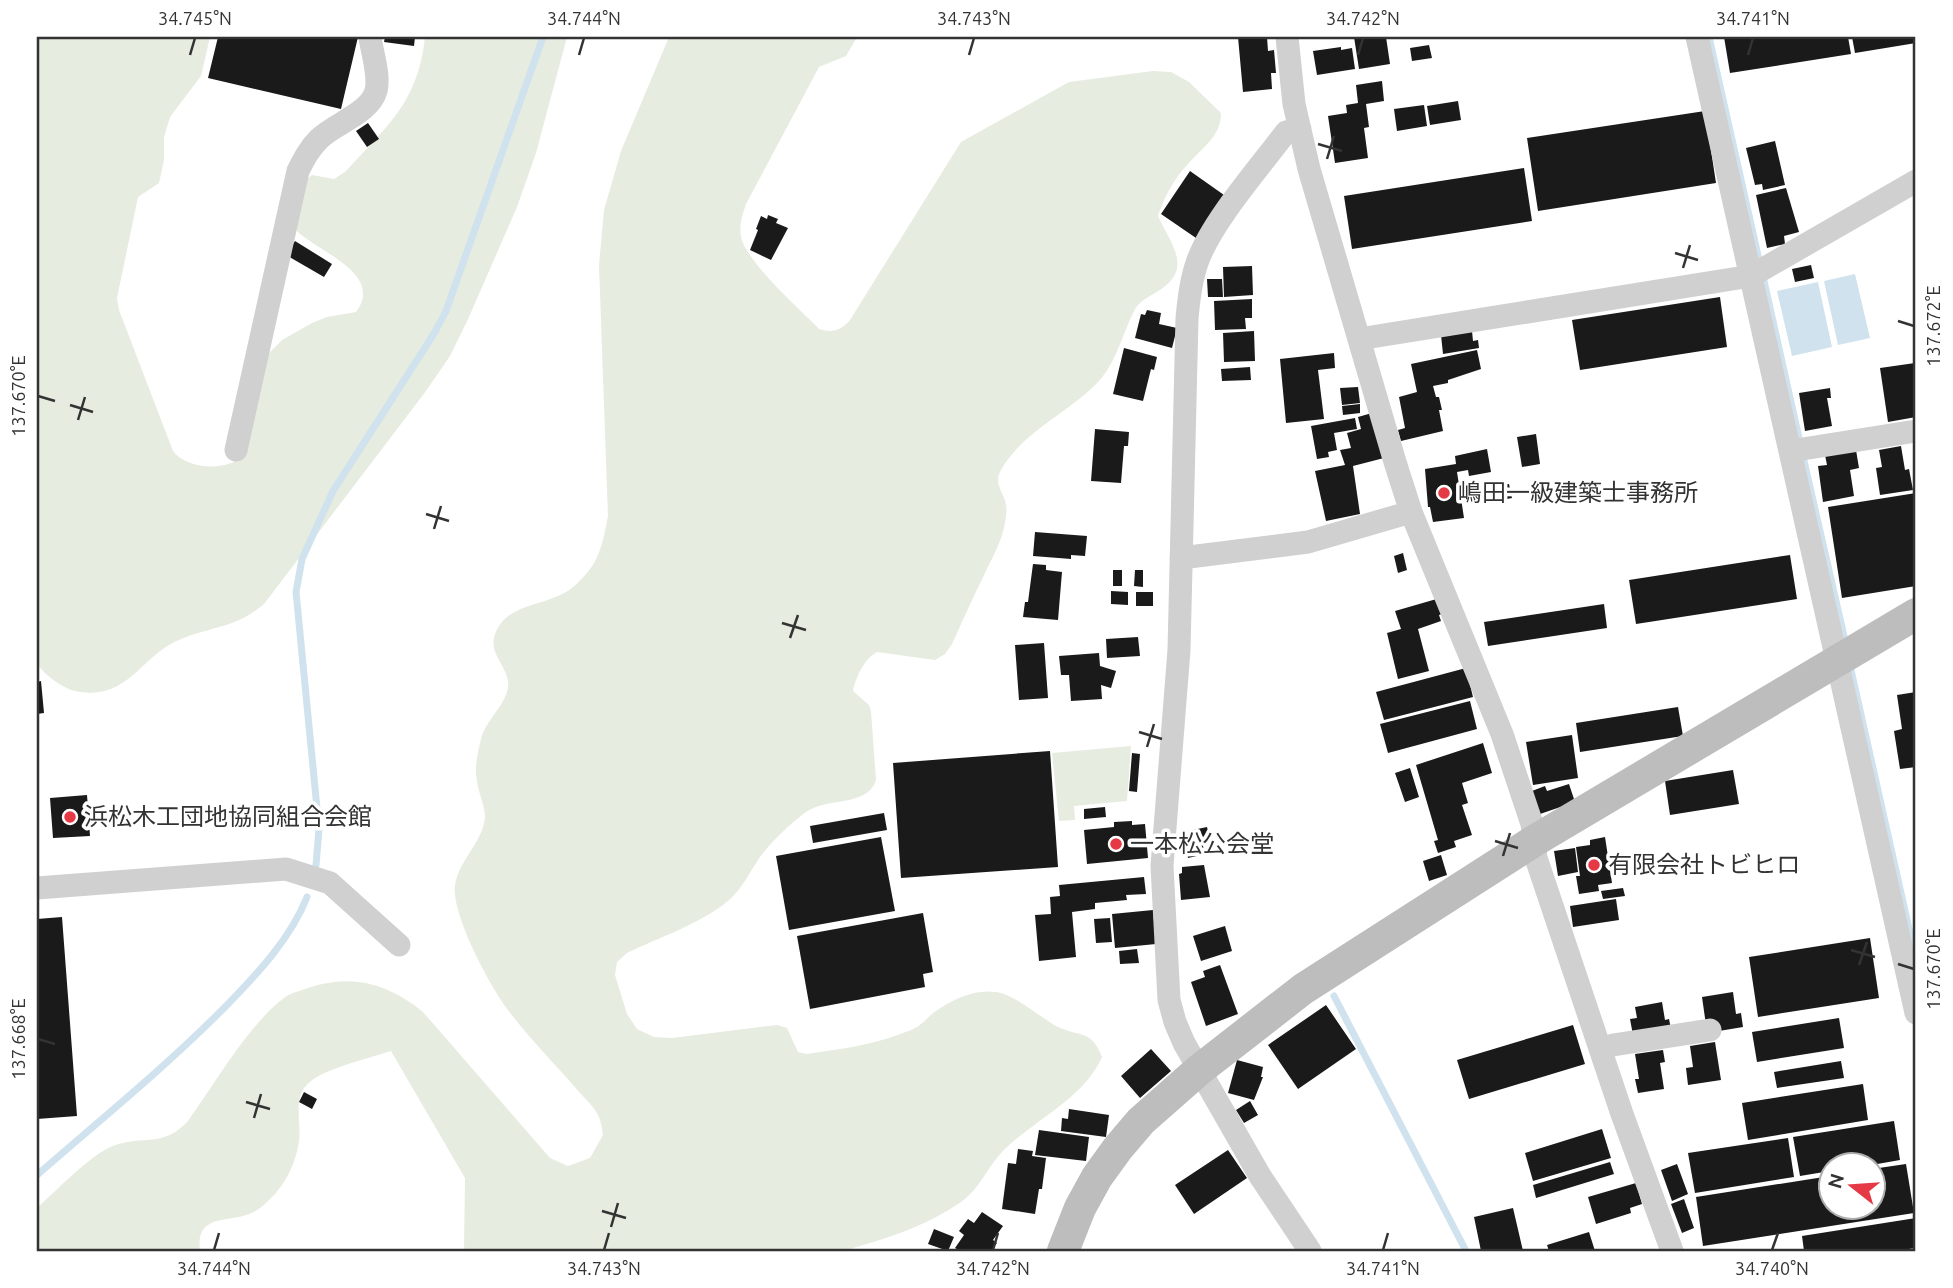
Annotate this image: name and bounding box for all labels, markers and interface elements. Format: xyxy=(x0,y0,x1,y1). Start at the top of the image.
text: 34.745°N xyxy=(158,8,232,28)
text: 34.744°N xyxy=(547,8,621,28)
text: 34.743°N xyxy=(937,8,1011,28)
text: 34.742°N xyxy=(1326,8,1400,28)
text: 34.741°N xyxy=(1716,8,1790,28)
text: 137.672°E xyxy=(1923,285,1943,367)
text: 137.670°E xyxy=(8,355,28,437)
place label: 嶋田一級建築士事務所 xyxy=(1458,479,1698,506)
marker: 嶋田一級建築士事務所 xyxy=(1436,485,1452,501)
place label: 浜松木工団地協同組合会館 xyxy=(84,803,372,830)
marker: 浜松木工団地協同組合会館 xyxy=(62,809,78,825)
place label: 一本松公会堂 xyxy=(1130,830,1274,857)
marker: 一本松公会堂 xyxy=(1108,836,1124,852)
place label: 有限会社トビヒロ xyxy=(1608,851,1800,878)
marker: 有限会社トビヒロ xyxy=(1586,857,1602,873)
text: 137.670°E xyxy=(1923,928,1943,1010)
text: 137.668°E xyxy=(8,998,28,1080)
north arrow xyxy=(1816,1152,1886,1222)
text: N xyxy=(1823,1171,1848,1191)
text: 34.744°N xyxy=(177,1258,251,1278)
text: 34.743°N xyxy=(567,1258,641,1278)
text: 34.742°N xyxy=(956,1258,1030,1278)
text: 34.741°N xyxy=(1346,1258,1420,1278)
text: 34.740°N xyxy=(1735,1258,1809,1278)

